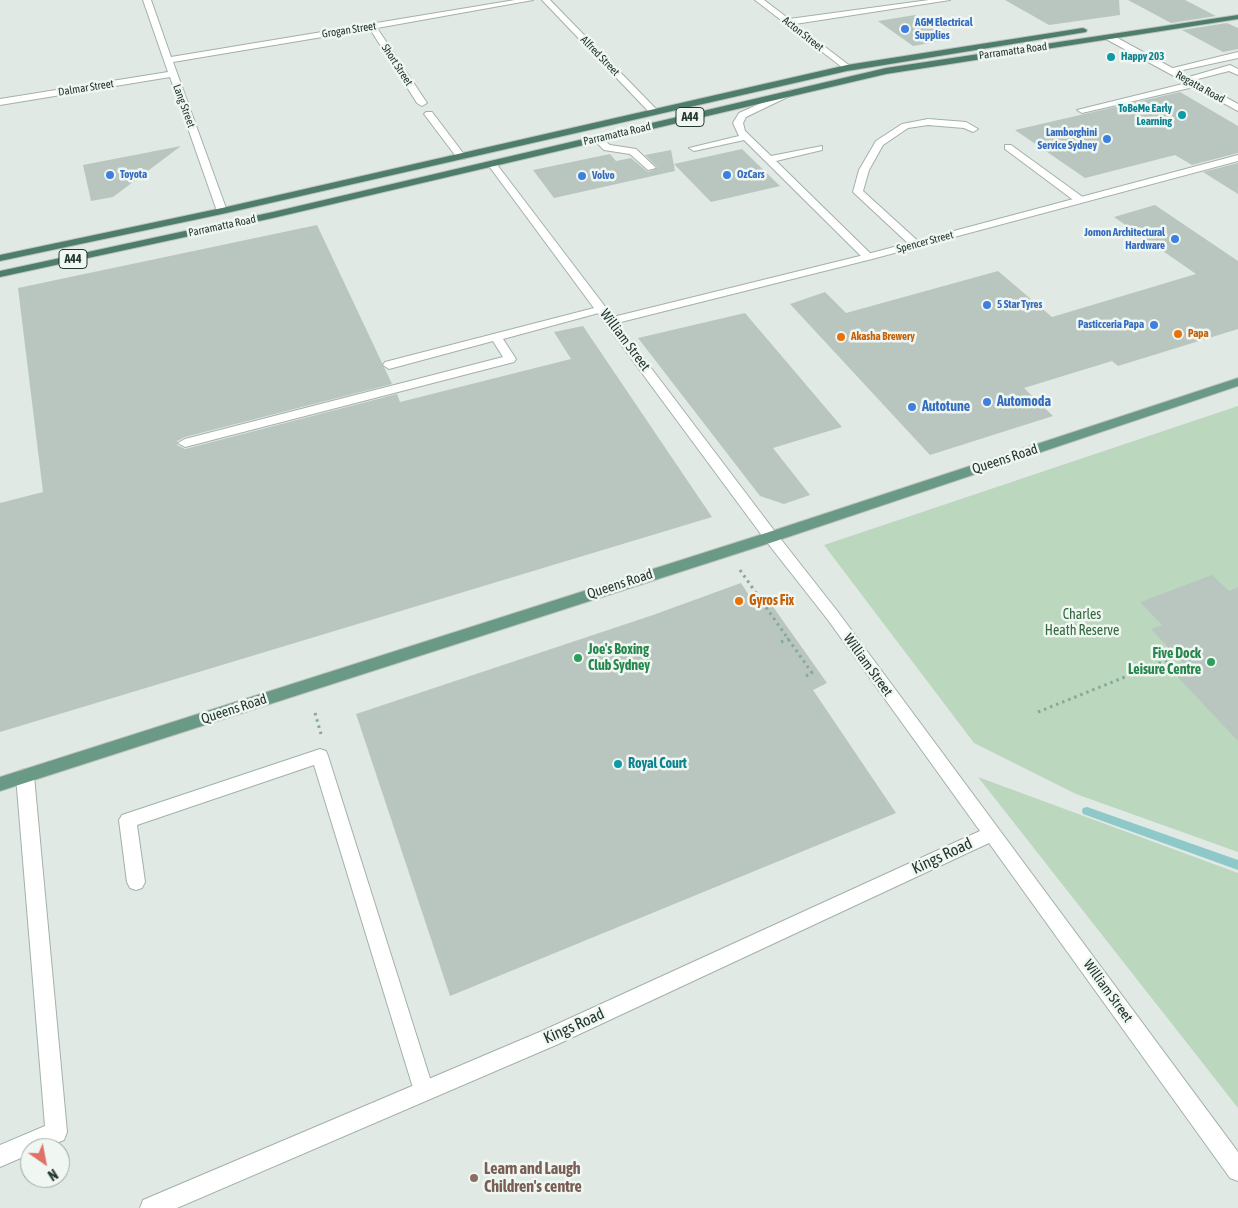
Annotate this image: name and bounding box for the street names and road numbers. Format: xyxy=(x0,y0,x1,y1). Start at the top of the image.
street label: Acton Street xyxy=(780,14,826,54)
street label: Grogan Street xyxy=(321,19,377,41)
street label: Alfred Street xyxy=(578,33,622,79)
street label: Parramatta Road xyxy=(978,40,1048,62)
street label: Short Street xyxy=(379,42,415,88)
street label: Regatta Road xyxy=(1173,68,1227,106)
street label: Dalmar Street xyxy=(57,77,115,99)
street label: Lang Street xyxy=(170,83,198,129)
road number: A44 xyxy=(676,108,704,126)
street label: Parramatta Road xyxy=(582,120,652,148)
street label: Parramatta Road xyxy=(187,212,257,240)
street label: Spencer Street xyxy=(895,228,955,256)
road number: A44 xyxy=(59,250,87,268)
street label: William Street xyxy=(596,306,654,374)
street label: Queens Road xyxy=(970,441,1040,477)
street label: Queens Road xyxy=(585,566,655,602)
street label: William Street xyxy=(840,630,896,700)
street label: Queens Road xyxy=(199,691,269,727)
street label: Kings Road xyxy=(909,834,975,878)
street label: William Street xyxy=(1080,956,1136,1026)
street label: Kings Road xyxy=(541,1004,607,1048)

